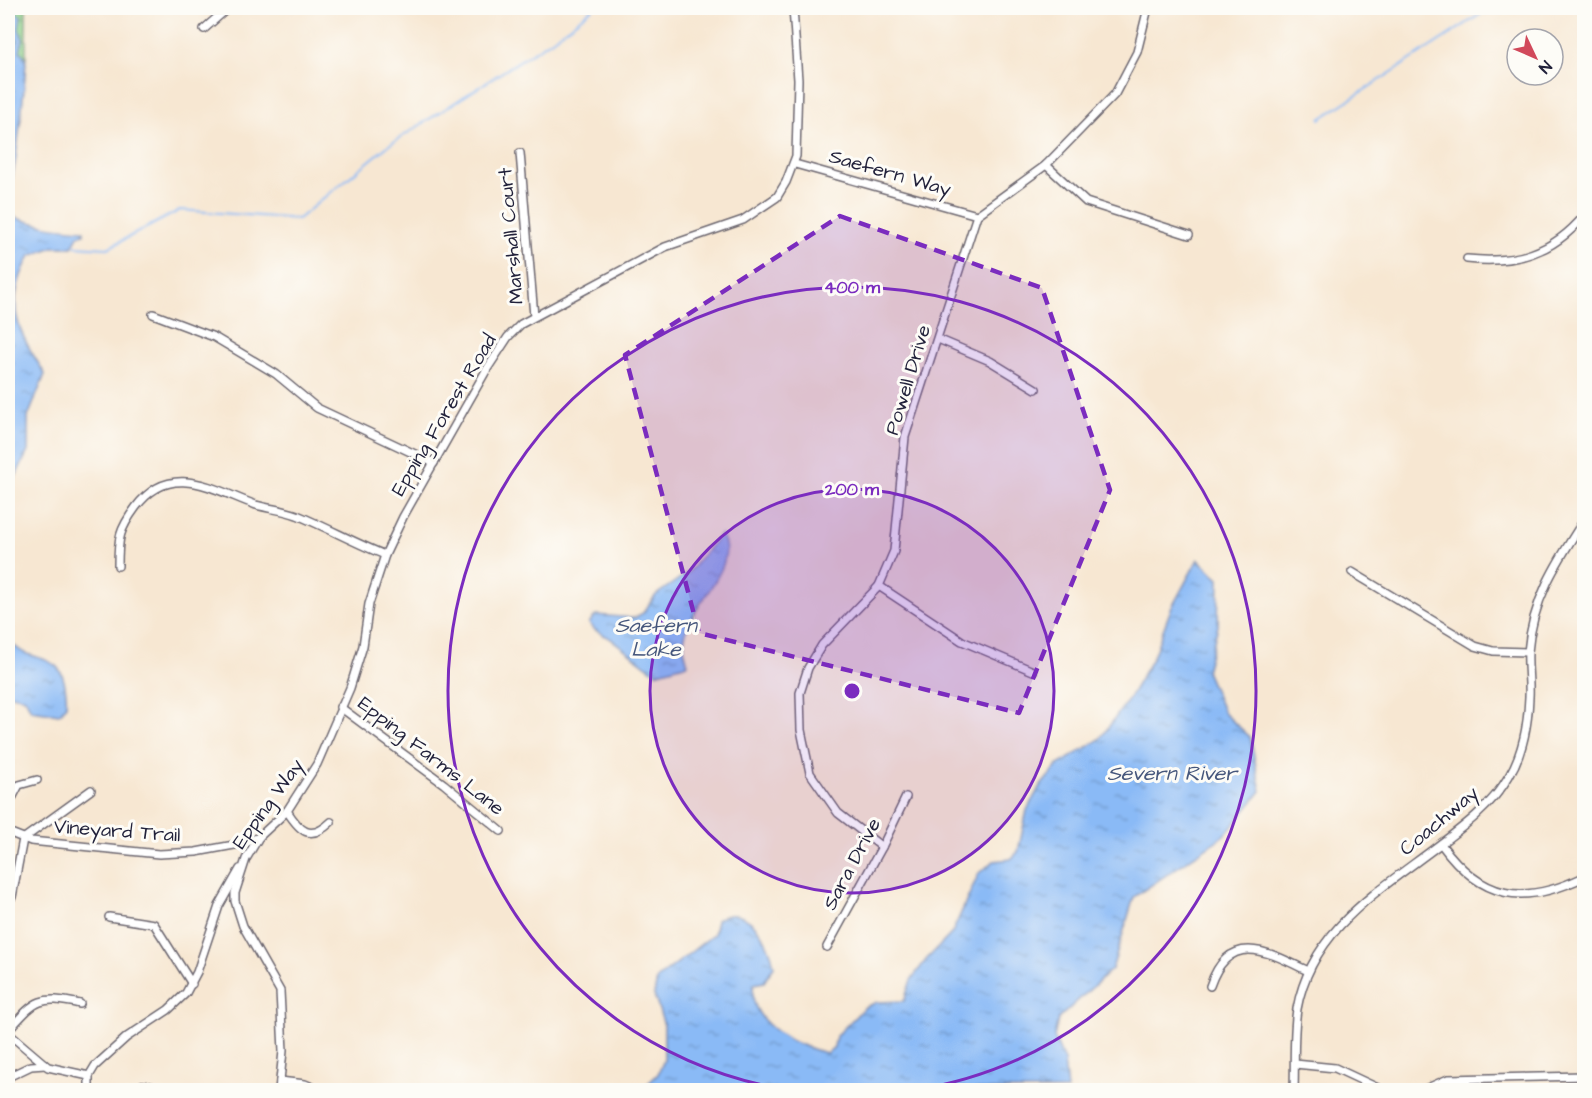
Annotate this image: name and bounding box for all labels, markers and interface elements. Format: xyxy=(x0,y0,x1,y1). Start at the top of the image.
north arrow xyxy=(1505,27,1565,87)
text: N xyxy=(1534,55,1556,78)
street label: Saefern Way xyxy=(826,142,954,205)
street label: Marshall Court xyxy=(491,167,531,305)
text: 400 m xyxy=(824,275,881,300)
street label: Powell Drive xyxy=(878,321,938,438)
street label: Epping Forest Road xyxy=(384,329,504,502)
text: 200 m xyxy=(824,477,880,502)
water label: Saefern Lake xyxy=(615,611,698,664)
centre of rings xyxy=(842,681,862,701)
street label: Epping Farms Lane xyxy=(351,690,510,823)
street label: Epping Way xyxy=(226,753,311,855)
water label: Severn River xyxy=(1107,759,1239,788)
street label: Coachway xyxy=(1393,780,1485,863)
street label: Vineyard Trail xyxy=(53,813,181,850)
street label: Sara Drive xyxy=(816,813,888,915)

